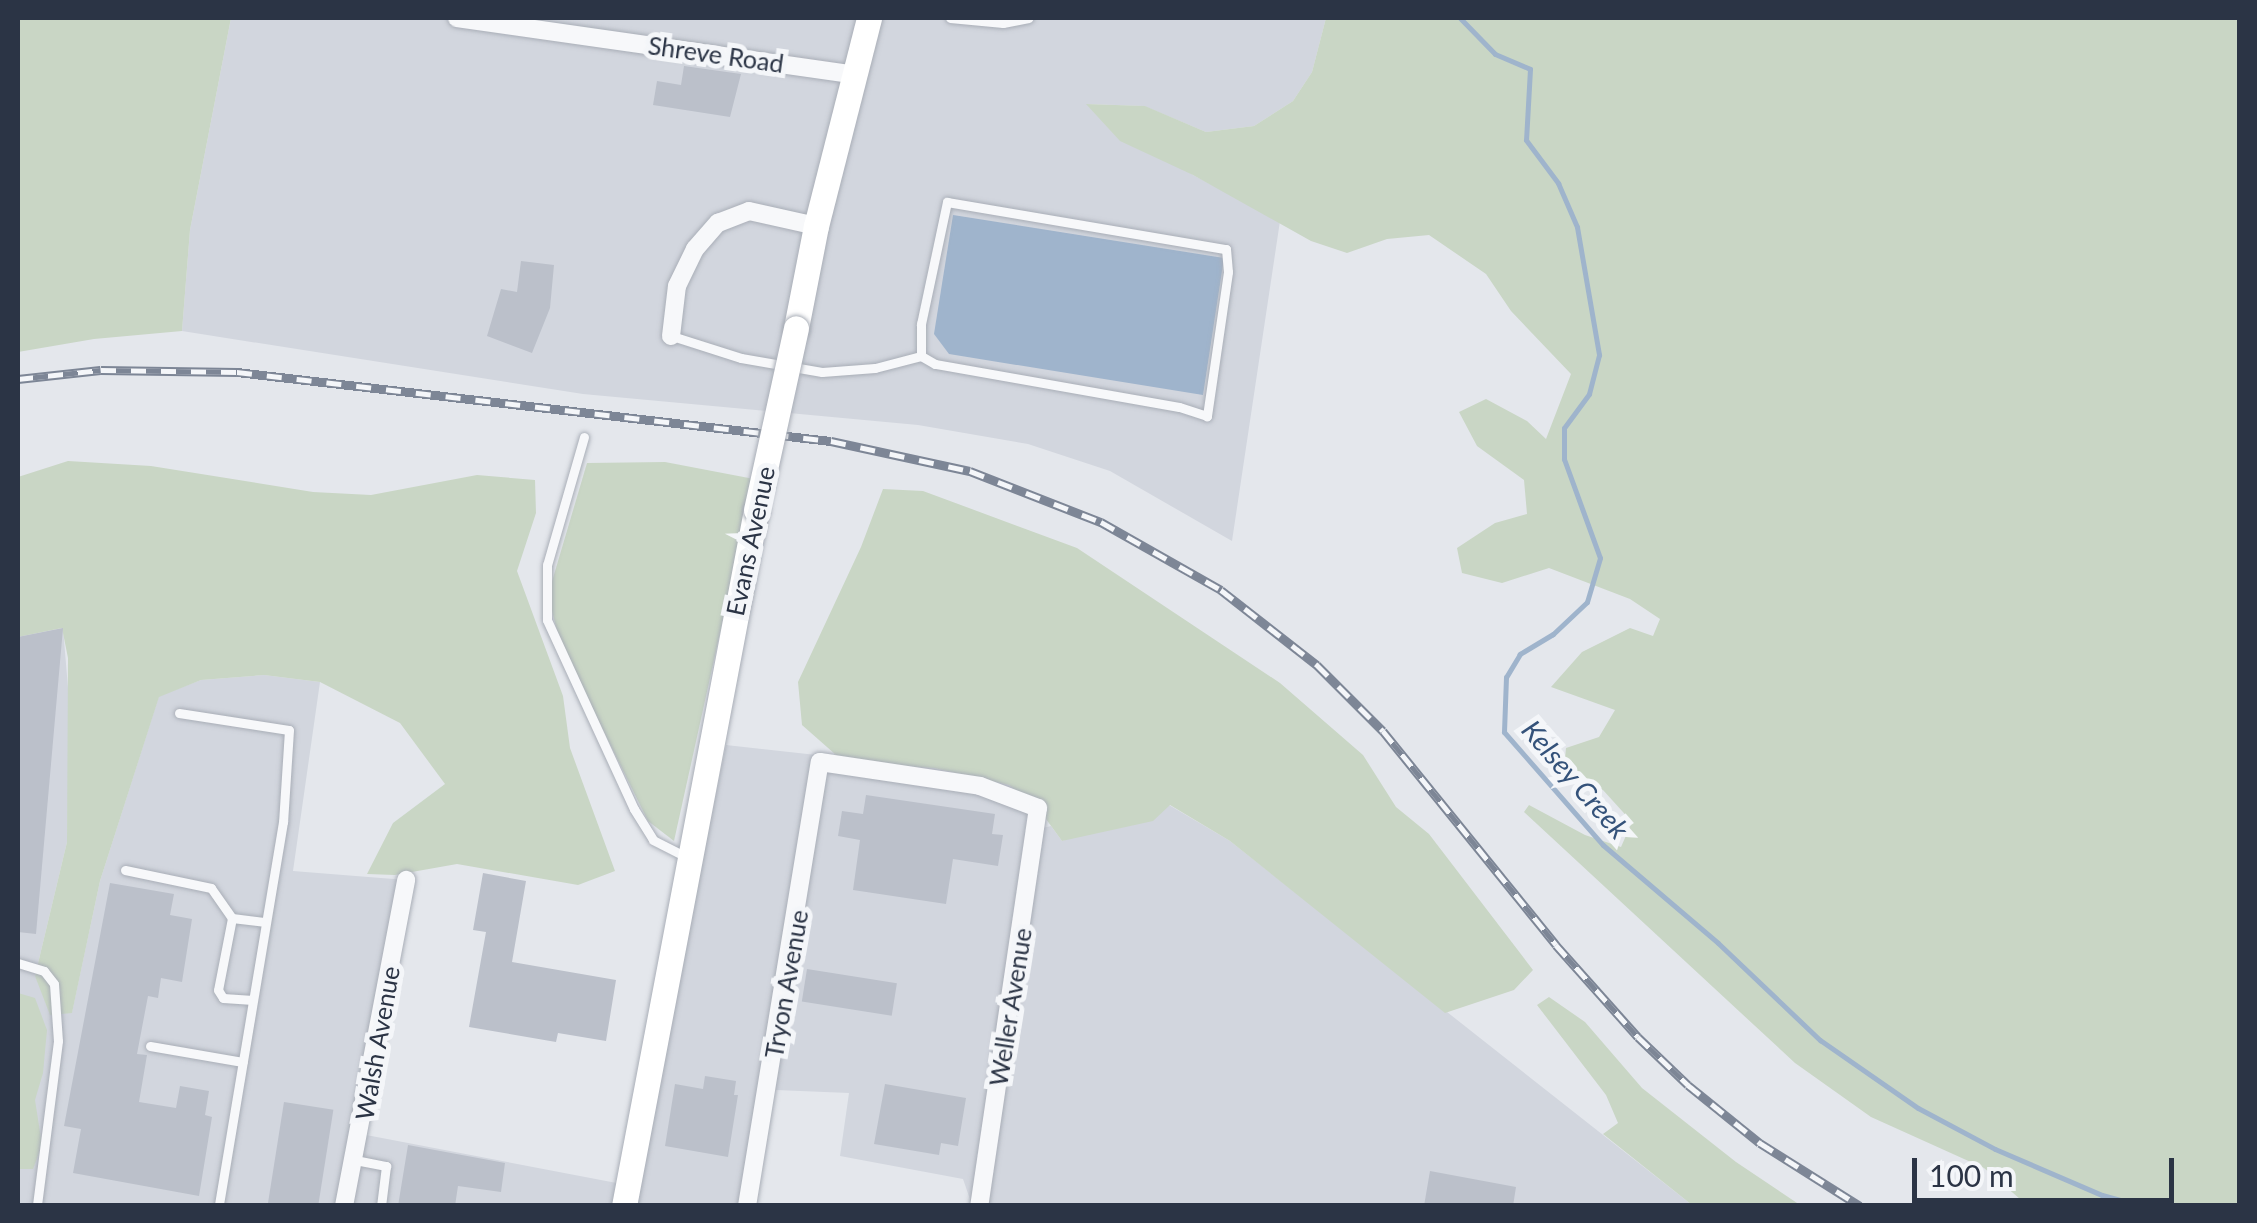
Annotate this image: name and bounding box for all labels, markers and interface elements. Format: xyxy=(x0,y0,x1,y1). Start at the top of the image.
street label: Shreve Road xyxy=(646,30,786,78)
street label: Evans Avenue xyxy=(719,463,781,619)
water label: Kelsey Creek xyxy=(1515,713,1637,845)
street label: Tryon Avenue xyxy=(758,907,814,1061)
street label: Weller Avenue xyxy=(983,925,1037,1089)
street label: Walsh Avenue xyxy=(349,963,405,1123)
scale bar xyxy=(1917,1138,2180,1200)
text: 100 m xyxy=(1929,1157,2014,1193)

